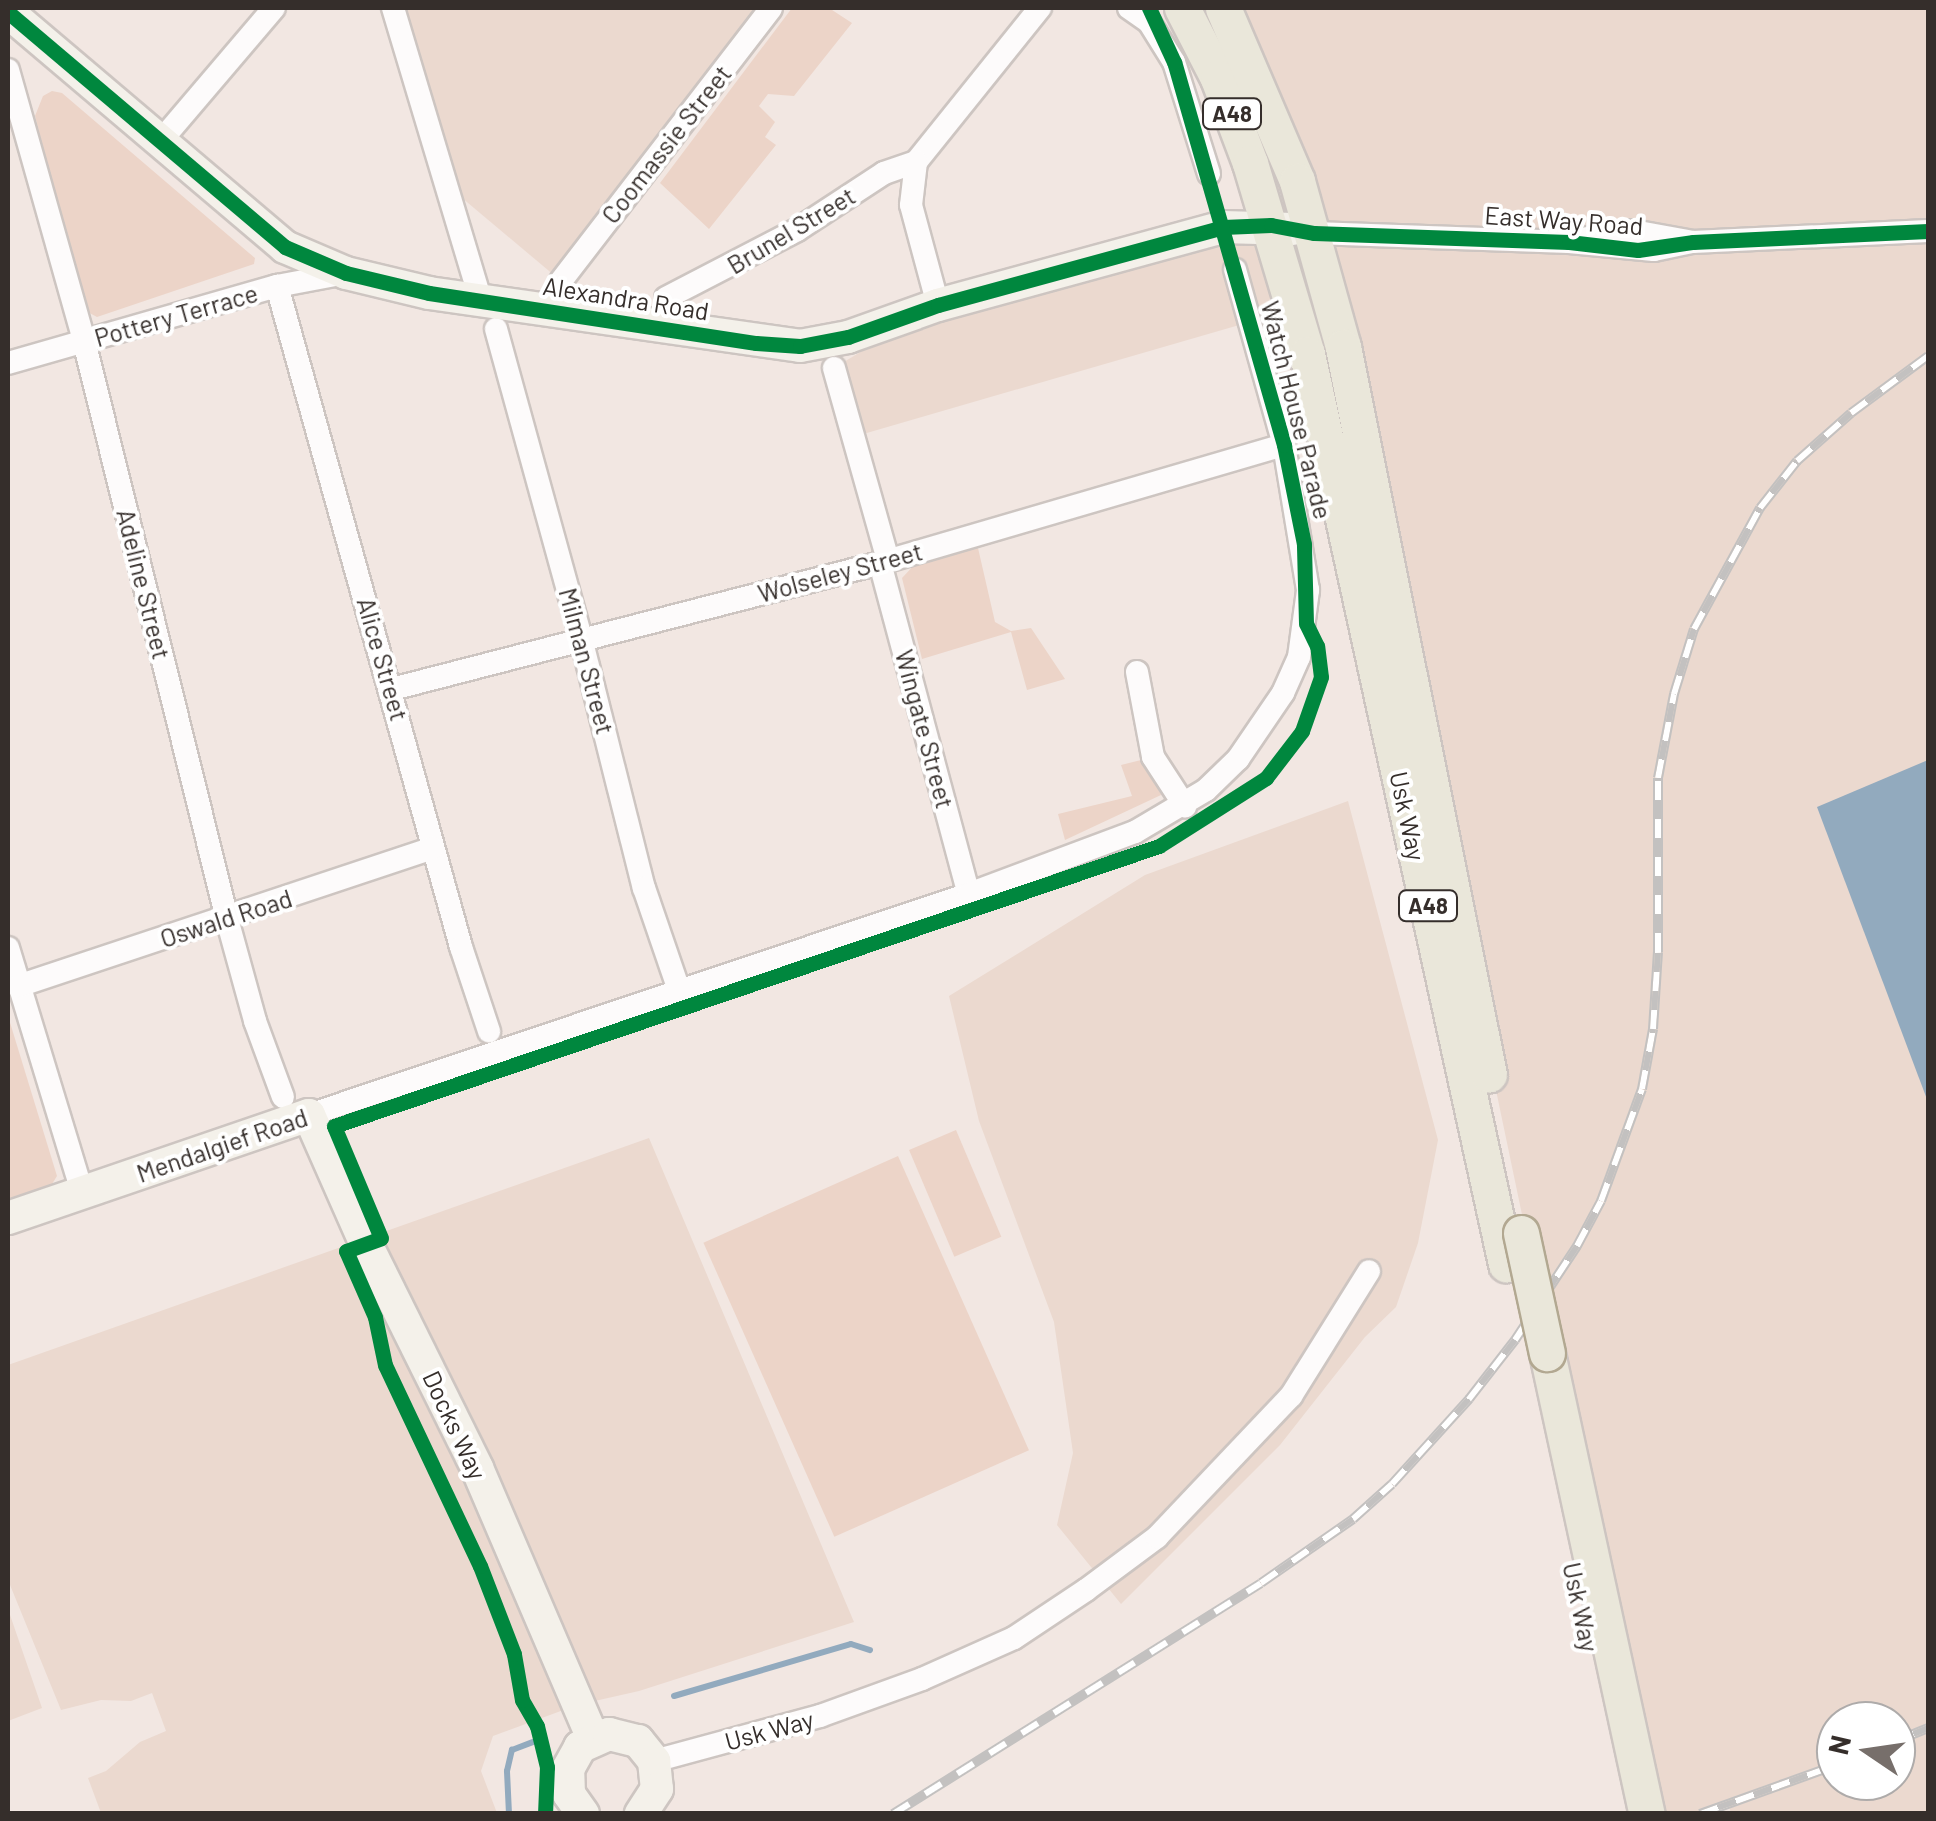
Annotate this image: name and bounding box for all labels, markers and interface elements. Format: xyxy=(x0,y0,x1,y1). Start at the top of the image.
street label: Coomassie Street xyxy=(595,59,737,229)
road number: A48 xyxy=(1202,97,1262,131)
street label: Brunel Street xyxy=(722,180,860,280)
street label: East Way Road xyxy=(1484,199,1644,241)
street label: Alexandra Road xyxy=(541,270,711,326)
street label: Pottery Terrace xyxy=(91,277,261,353)
street label: Watch House Parade xyxy=(1255,298,1339,522)
street label: Adeline Street xyxy=(111,506,177,662)
street label: Wolseley Street xyxy=(755,536,925,608)
street label: Milman Street xyxy=(553,585,621,737)
street label: Alice Street xyxy=(351,594,415,724)
street label: Wingate Street xyxy=(889,646,961,812)
street label: Usk Way xyxy=(1384,769,1432,863)
street label: Oswald Road xyxy=(156,883,296,953)
road number: A48 xyxy=(1398,889,1458,923)
street label: Mendalgief Road xyxy=(133,1102,311,1188)
street label: Docks Way xyxy=(417,1366,493,1484)
street label: Usk Way xyxy=(1557,1560,1605,1654)
north arrow xyxy=(1816,1701,1916,1801)
street label: Usk Way xyxy=(721,1704,817,1756)
text: N xyxy=(1820,1732,1857,1758)

